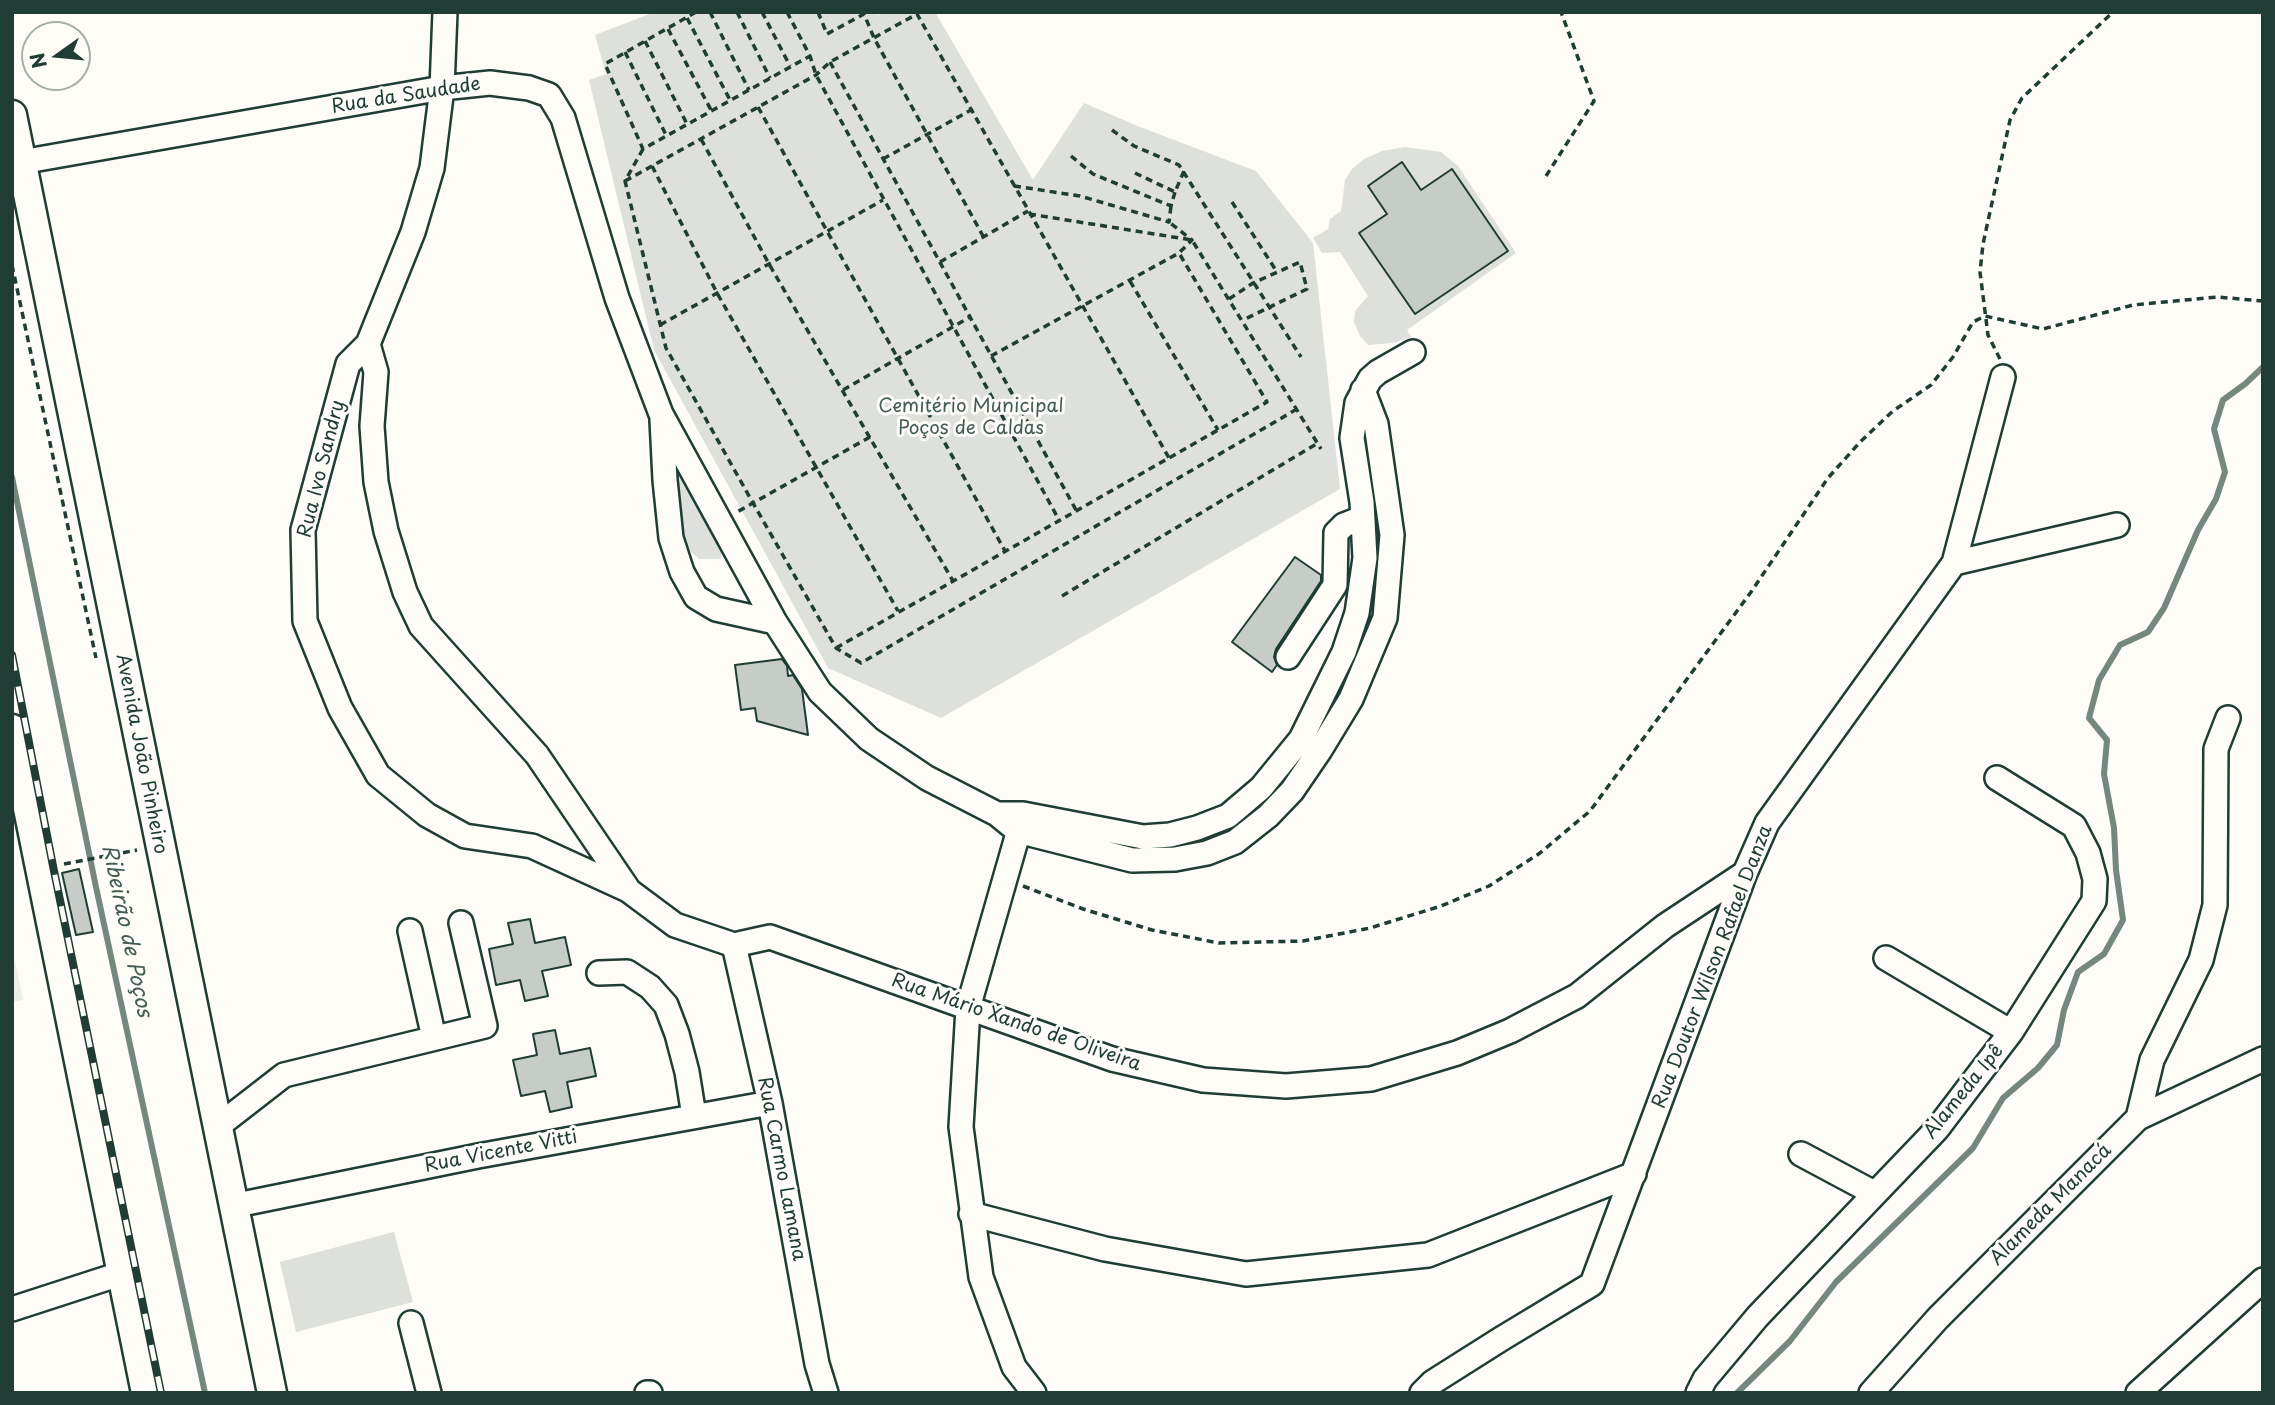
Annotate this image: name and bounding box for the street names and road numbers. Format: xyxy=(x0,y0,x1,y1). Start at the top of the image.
street label: Rua da Saudade xyxy=(330,73,482,119)
street label: Rua Ivo Sandry xyxy=(294,398,350,540)
street label: Avenida João Pinheiro xyxy=(110,652,172,856)
street label: Rua Doutor Wilson Rafael Danza xyxy=(1648,822,1778,1112)
street label: Rua Mário Xando de Oliveira xyxy=(888,970,1144,1076)
street label: Alameda Ipê xyxy=(1919,1040,2009,1144)
street label: Rua Carmo Lamana xyxy=(752,1075,810,1263)
street label: Rua Vicente Vitti xyxy=(423,1126,579,1178)
street label: Alameda Manacá xyxy=(1986,1140,2116,1270)

